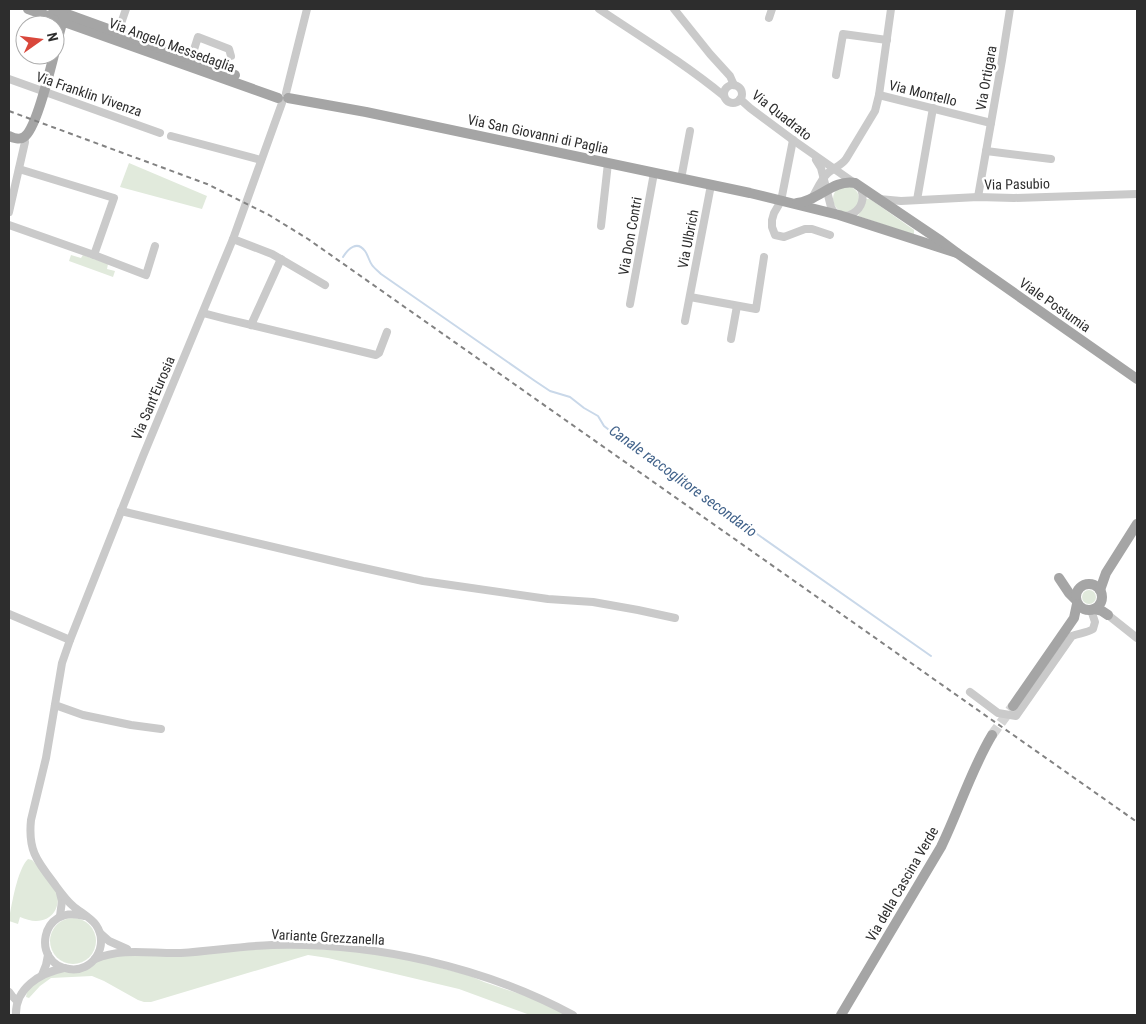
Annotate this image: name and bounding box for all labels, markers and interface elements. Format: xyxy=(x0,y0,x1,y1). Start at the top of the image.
north arrow xyxy=(15,15,65,65)
street label: Via Angelo Messedaglia xyxy=(107,15,237,75)
text: N xyxy=(44,31,61,43)
street label: Via Ortigara xyxy=(972,44,1000,112)
street label: Via Franklin Vivenza xyxy=(34,68,144,120)
street label: Via Montello xyxy=(887,77,959,109)
street label: Via Quadrato xyxy=(749,87,815,143)
street label: Via San Giovanni di Paglia xyxy=(466,111,610,157)
street label: Via Pasubio xyxy=(984,175,1050,193)
street label: Via Don Contri xyxy=(615,196,645,276)
street label: Via Ulbrich xyxy=(674,208,702,270)
street label: Viale Postumia xyxy=(1016,275,1094,335)
street label: Via Sant'Eurosia xyxy=(128,354,178,442)
water label: Canale raccoglitore secondario xyxy=(606,421,760,541)
street label: Via della Cascina Verde xyxy=(863,823,942,944)
street label: Variante Grezzanella xyxy=(271,926,385,948)

